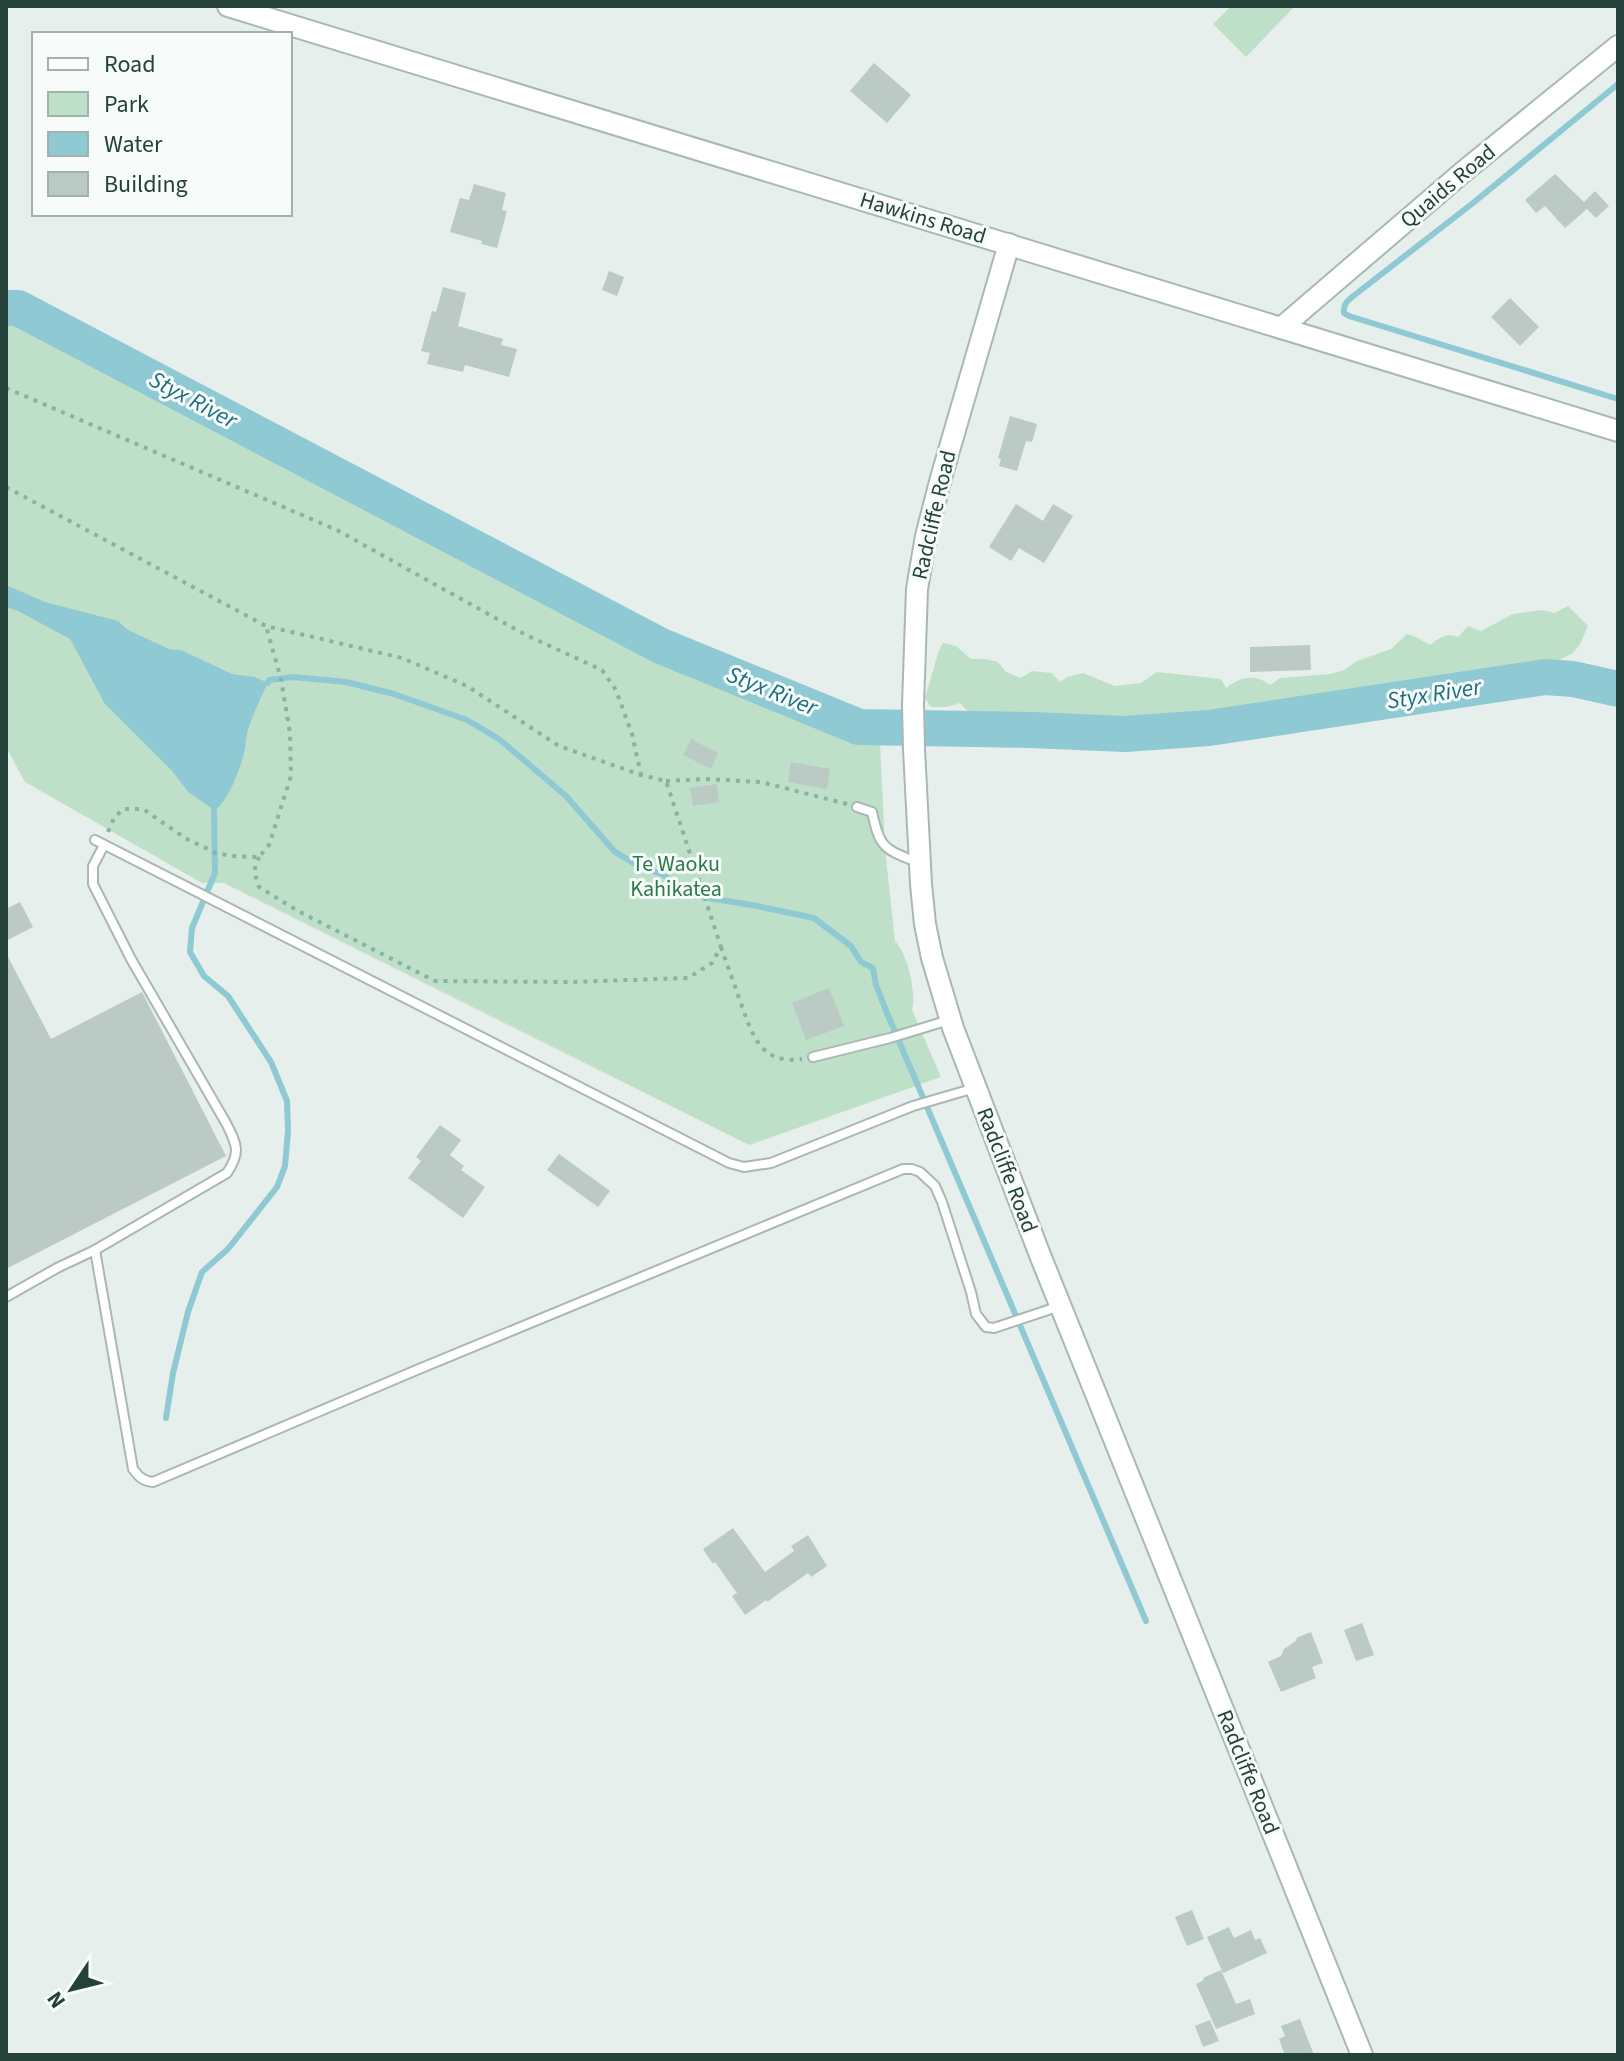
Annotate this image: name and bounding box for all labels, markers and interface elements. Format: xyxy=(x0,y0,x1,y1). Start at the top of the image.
legend xyxy=(32,32,292,216)
text: Road xyxy=(104,47,156,82)
text: Park xyxy=(104,87,149,122)
text: Water xyxy=(104,127,163,162)
street label: Quaids Road xyxy=(1393,136,1503,236)
text: Building xyxy=(104,167,188,202)
street label: Hawkins Road xyxy=(856,184,990,252)
water label: Styx River xyxy=(143,362,245,439)
street label: Radcliffe Road xyxy=(904,447,964,583)
water label: Styx River xyxy=(721,657,824,726)
water label: Styx River xyxy=(1384,669,1486,719)
park label: Te Waoku Kahikatea xyxy=(630,848,722,905)
street label: Radcliffe Road xyxy=(968,1103,1046,1237)
street label: Radcliffe Road xyxy=(1208,1705,1288,1839)
north arrow xyxy=(32,1949,112,2029)
text: N xyxy=(39,1985,74,2015)

